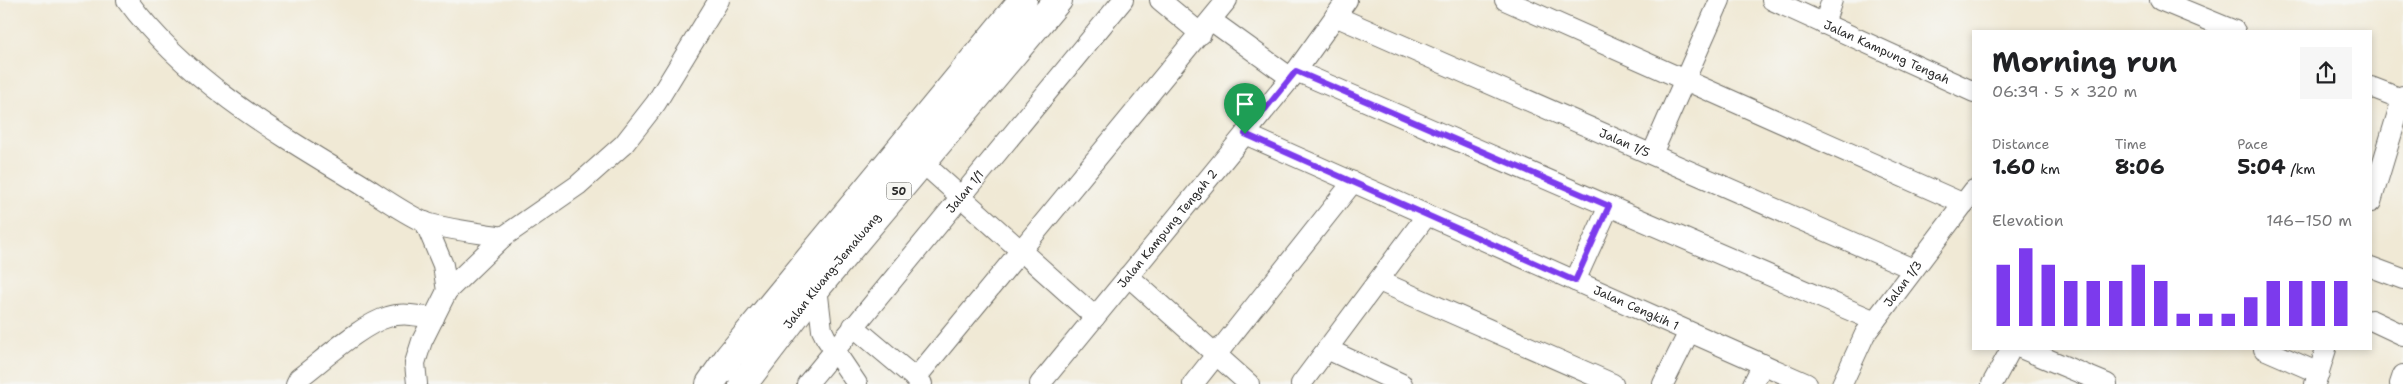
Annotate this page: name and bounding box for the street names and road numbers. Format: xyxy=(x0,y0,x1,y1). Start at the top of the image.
street label: Jalan Kampung Tengah xyxy=(1821,17,1952,88)
street label: Jalan 1/5 xyxy=(1597,125,1652,161)
street label: Jalan Kampung Tengah 2 xyxy=(1114,166,1221,291)
street label: Jalan 1/1 xyxy=(943,167,988,216)
road number: 50 xyxy=(886,182,912,200)
street label: Jalan Kluang-Jemaluang xyxy=(780,209,884,332)
street label: Jalan 1/3 xyxy=(1880,257,1926,310)
street label: Jalan Cengkih 1 xyxy=(1591,282,1681,334)

